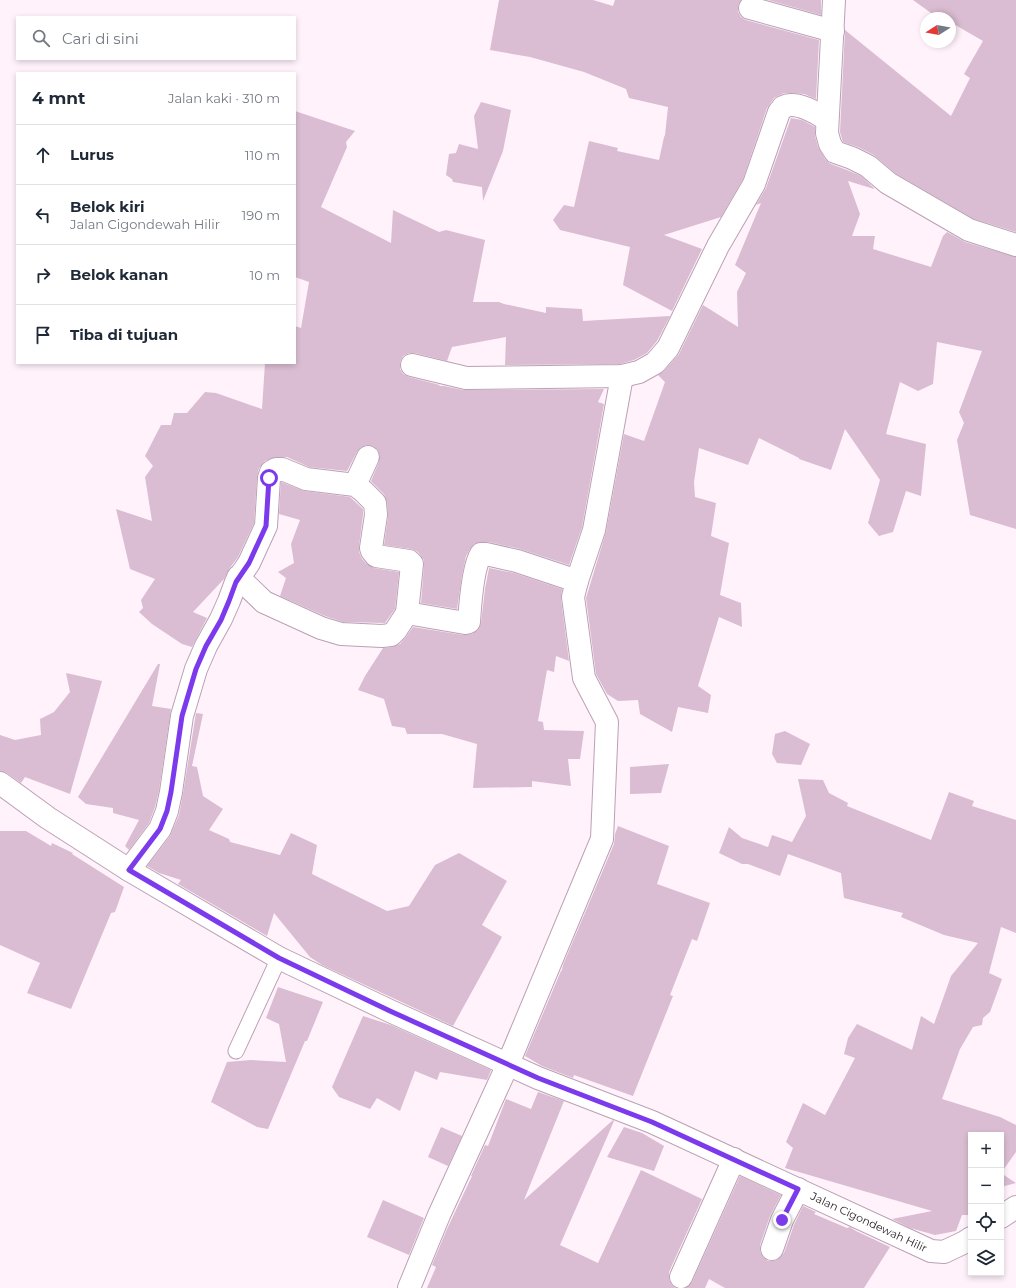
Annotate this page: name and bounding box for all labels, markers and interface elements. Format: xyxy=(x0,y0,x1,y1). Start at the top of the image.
north arrow xyxy=(920,12,956,48)
search box xyxy=(16,16,296,60)
icon: search xyxy=(30,27,52,49)
text: Cari di sini xyxy=(62,29,139,48)
text: 4 mnt xyxy=(32,88,86,108)
text: Jalan kaki · 310 m xyxy=(168,90,280,106)
icon: ahead xyxy=(32,144,54,166)
text: Lurus xyxy=(70,145,114,164)
text: 110 m xyxy=(245,147,280,163)
text: Belok kiri xyxy=(70,197,145,216)
icon: left xyxy=(32,204,54,226)
text: 190 m xyxy=(242,207,280,223)
text: Jalan Cigondewah Hilir xyxy=(70,216,220,232)
icon: right xyxy=(32,264,54,286)
text: Belok kanan xyxy=(70,265,168,284)
text: 10 m xyxy=(250,267,280,283)
icon: arrive xyxy=(32,324,54,346)
text: Tiba di tujuan xyxy=(70,325,178,344)
route start xyxy=(260,469,278,487)
map controls xyxy=(968,1132,1004,1276)
button: + xyxy=(968,1132,1004,1168)
button: − xyxy=(968,1168,1004,1204)
street label: Jalan Cigondewah Hilir xyxy=(808,1188,929,1255)
button: locate xyxy=(968,1204,1004,1240)
route end xyxy=(773,1211,791,1229)
button: layers xyxy=(968,1240,1004,1276)

